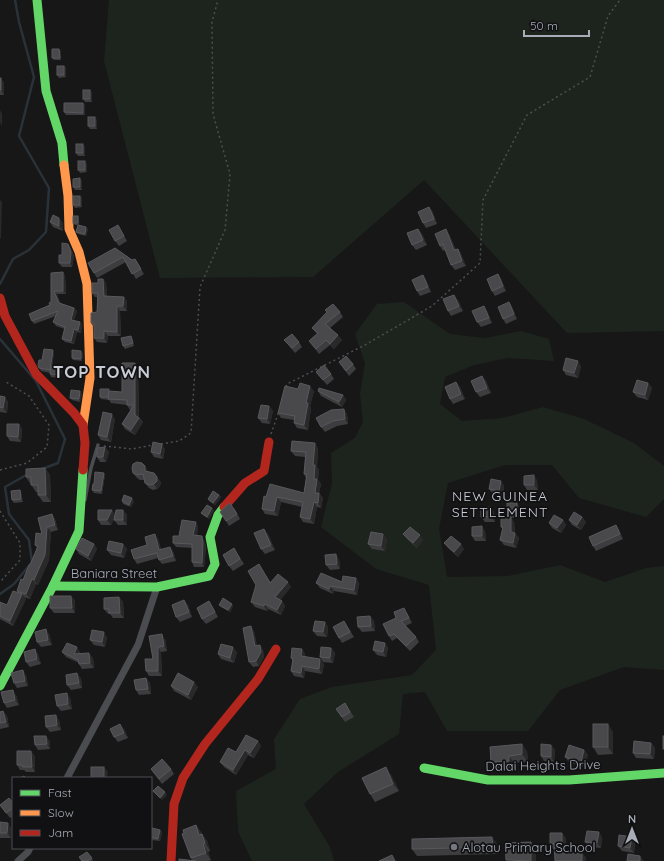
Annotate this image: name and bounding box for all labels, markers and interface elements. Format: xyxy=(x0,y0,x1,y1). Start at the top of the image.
scale bar xyxy=(524,12,589,38)
text: 50 m xyxy=(530,18,558,33)
district label: TOP TOWN xyxy=(53,361,151,382)
district label: NEW GUINEA SETTLEMENT xyxy=(452,487,548,521)
street label: Baniara Street xyxy=(71,565,157,581)
street label: Dalai Heights Drive xyxy=(485,756,601,774)
legend xyxy=(12,777,152,849)
text: Fast xyxy=(48,785,72,800)
text: Slow xyxy=(48,805,74,820)
north arrow xyxy=(612,809,652,849)
text: N xyxy=(628,812,636,826)
text: Jam xyxy=(48,825,73,840)
place label: Alotau Primary School xyxy=(462,839,596,855)
marker: Alotau Primary School xyxy=(449,842,459,852)

